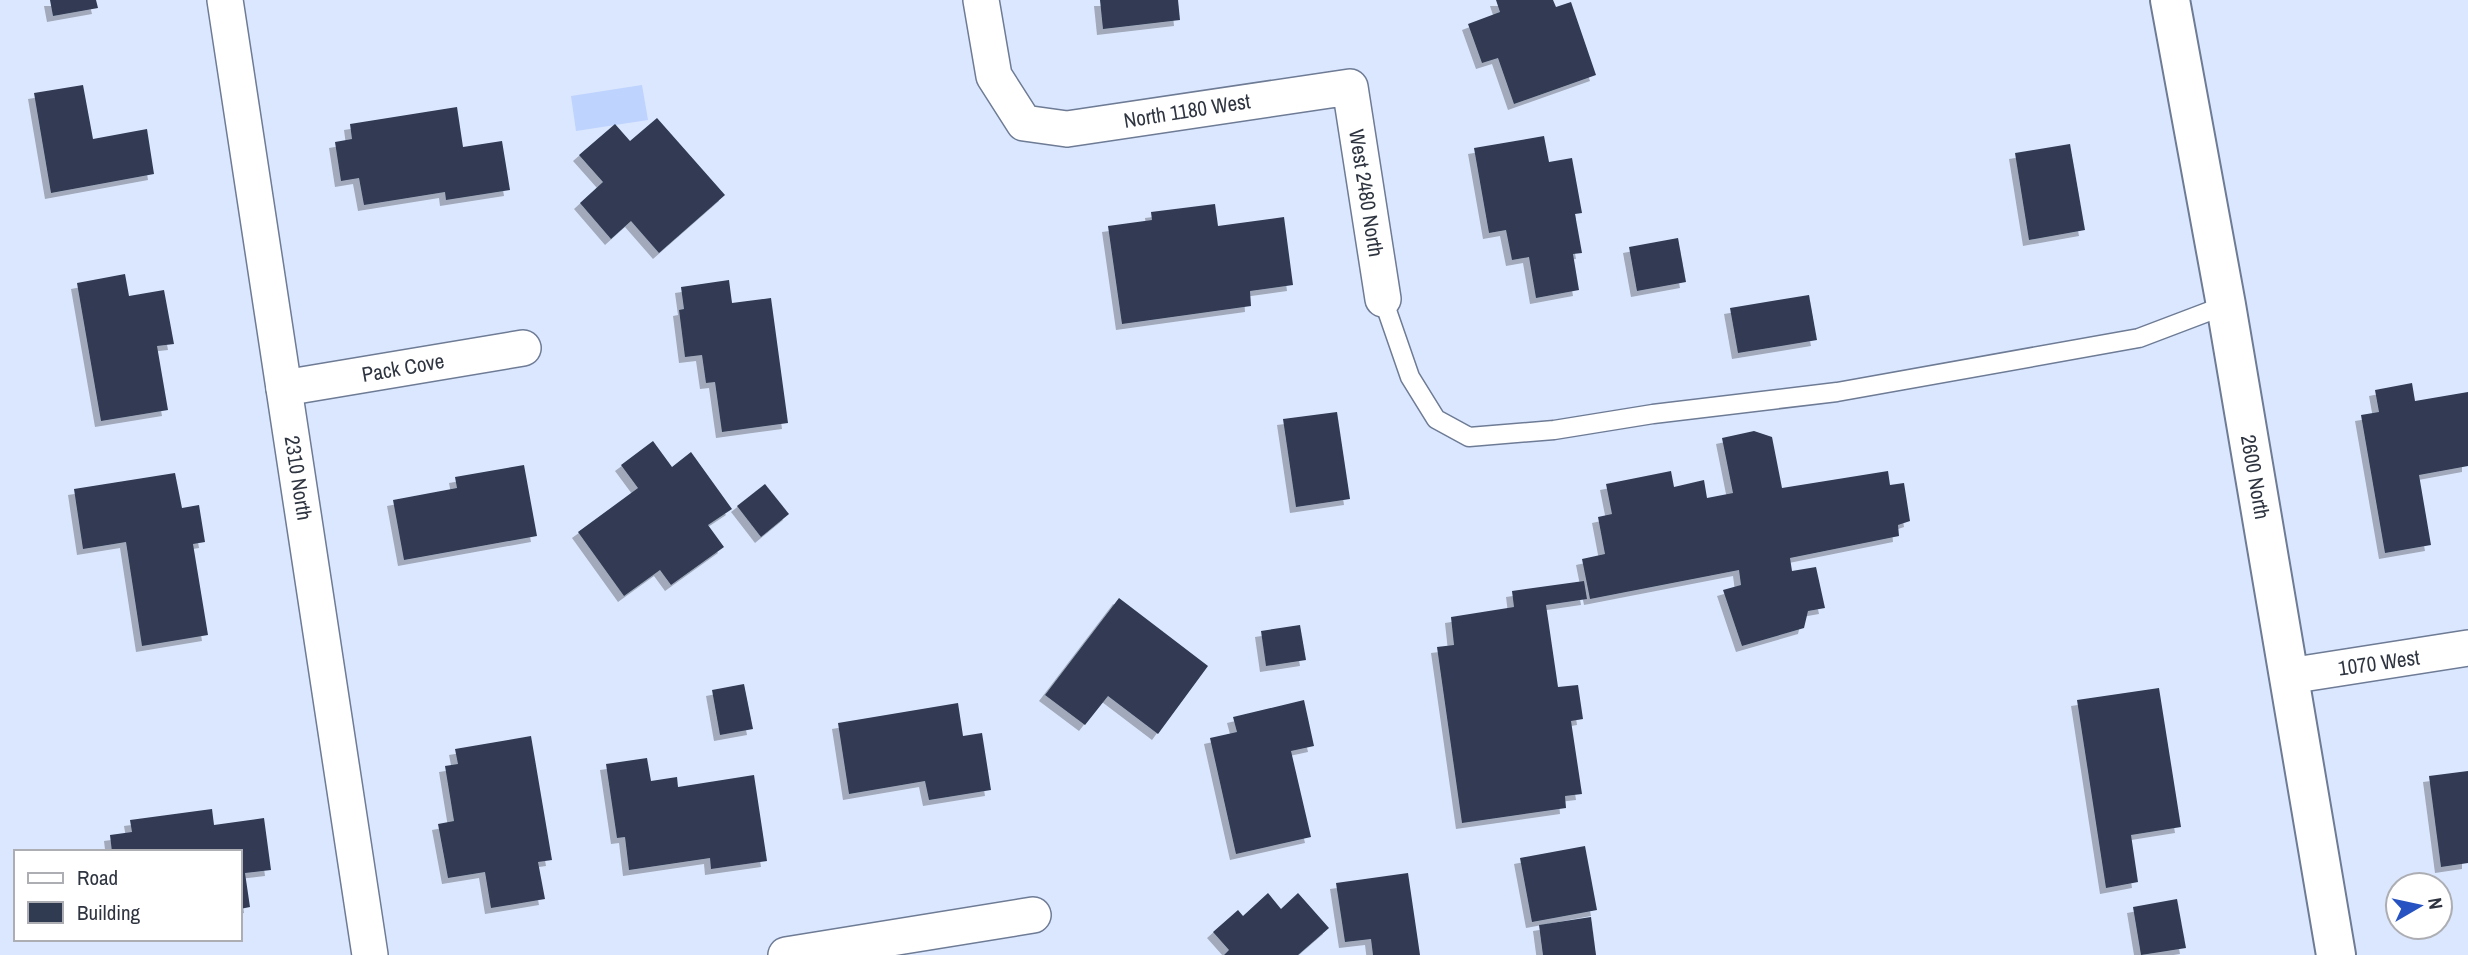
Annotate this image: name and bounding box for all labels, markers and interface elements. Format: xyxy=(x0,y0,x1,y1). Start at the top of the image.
street label: North 1180 West xyxy=(1122,86,1252,135)
street label: West 2480 North xyxy=(1342,127,1391,259)
street label: Pack Cove xyxy=(359,346,446,389)
street label: 2600 North xyxy=(2234,432,2277,521)
street label: 2310 North xyxy=(278,434,319,522)
street label: 1070 West xyxy=(2336,642,2422,683)
legend xyxy=(14,850,242,941)
text: Road xyxy=(77,863,118,892)
north arrow xyxy=(2384,871,2454,941)
text: N xyxy=(2422,896,2450,911)
text: Building xyxy=(77,898,141,927)

